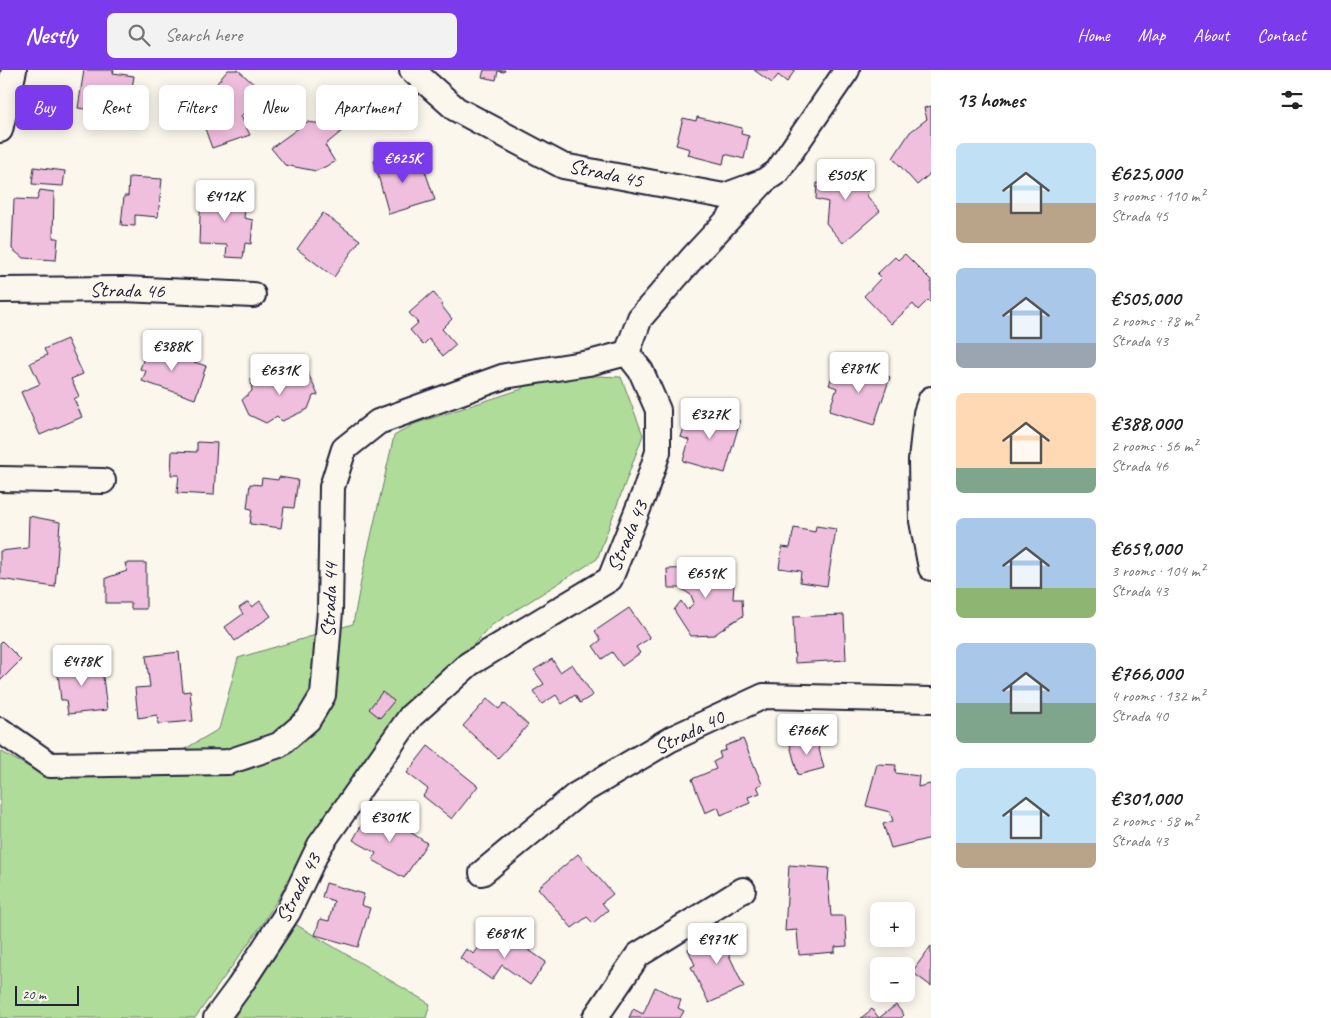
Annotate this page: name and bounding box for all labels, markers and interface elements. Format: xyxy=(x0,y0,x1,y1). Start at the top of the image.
search box xyxy=(107,13,457,58)
text: Nestly xyxy=(25,20,77,50)
icon: search xyxy=(125,21,153,49)
text: Search here xyxy=(165,23,242,47)
text: Home xyxy=(1077,24,1110,46)
text: Map xyxy=(1138,24,1165,46)
text: About xyxy=(1193,24,1229,46)
text: Contact xyxy=(1257,24,1306,46)
chip: Buy xyxy=(15,85,73,130)
chip: Rent xyxy=(83,85,149,130)
chip: Filters xyxy=(159,85,234,130)
chip: New xyxy=(244,85,306,130)
chip: Apartment xyxy=(316,85,418,130)
icon: filters xyxy=(1278,86,1306,114)
text: 13 homes xyxy=(956,87,1025,113)
pin: €625K xyxy=(368,142,438,184)
text: €625K xyxy=(384,148,422,168)
street label: Strada 45 xyxy=(567,152,647,194)
pin: €505K xyxy=(811,158,881,201)
text: €625,000 xyxy=(1111,160,1181,186)
icon: home xyxy=(996,163,1056,223)
text: €505K xyxy=(828,165,864,185)
pin: €412K xyxy=(190,180,260,222)
text: €412K xyxy=(207,186,243,206)
text: 3 rooms · 110 m² xyxy=(1111,186,1205,206)
text: Strada 45 xyxy=(1111,206,1168,226)
street label: Strada 46 xyxy=(89,276,165,304)
text: €505,000 xyxy=(1111,285,1181,311)
icon: home xyxy=(996,288,1056,348)
text: 2 rooms · 78 m² xyxy=(1111,311,1197,331)
pin: €388K xyxy=(137,330,207,372)
text: Strada 43 xyxy=(1111,331,1168,351)
text: €388K xyxy=(154,336,190,356)
pin: €781K xyxy=(824,352,894,394)
pin: €631K xyxy=(245,354,315,396)
text: €781K xyxy=(841,358,877,378)
text: €631K xyxy=(261,360,299,380)
pin: €327K xyxy=(675,398,745,440)
text: €327K xyxy=(692,404,728,424)
text: €388,000 xyxy=(1111,410,1181,436)
icon: home xyxy=(996,413,1056,473)
text: 2 rooms · 56 m² xyxy=(1111,436,1197,456)
text: Strada 46 xyxy=(1111,456,1168,476)
street label: Strada 43 xyxy=(600,495,654,576)
text: €659,000 xyxy=(1111,535,1181,561)
icon: home xyxy=(996,538,1056,598)
pin: €659K xyxy=(671,556,741,599)
street label: Strada 44 xyxy=(315,560,343,638)
text: 3 rooms · 104 m² xyxy=(1111,561,1205,581)
text: €659K xyxy=(688,563,724,583)
text: Strada 43 xyxy=(1111,581,1168,601)
pin: €478K xyxy=(47,644,117,687)
text: €478K xyxy=(64,651,100,671)
text: €766,000 xyxy=(1111,660,1182,686)
icon: home xyxy=(996,663,1056,723)
text: 4 rooms · 132 m² xyxy=(1111,686,1205,706)
street label: Strada 40 xyxy=(650,703,730,760)
text: Strada 40 xyxy=(1111,706,1168,726)
pin: €766K xyxy=(772,714,842,756)
text: €766K xyxy=(788,720,826,740)
text: €301,000 xyxy=(1111,785,1181,811)
icon: home xyxy=(996,788,1056,848)
pin: €301K xyxy=(355,800,425,843)
text: €301K xyxy=(372,807,408,827)
text: 2 rooms · 58 m² xyxy=(1111,811,1197,831)
text: Strada 43 xyxy=(1111,831,1168,851)
street label: Strada 43 xyxy=(269,847,327,927)
map controls xyxy=(870,902,915,1002)
button: + xyxy=(870,902,915,947)
pin: €681K xyxy=(470,916,540,959)
pin: €971K xyxy=(682,922,752,965)
text: €681K xyxy=(486,923,524,943)
text: €971K xyxy=(699,929,735,949)
button: − xyxy=(870,957,915,1002)
scale bar xyxy=(15,983,79,1006)
text: 20 m xyxy=(22,986,46,1003)

